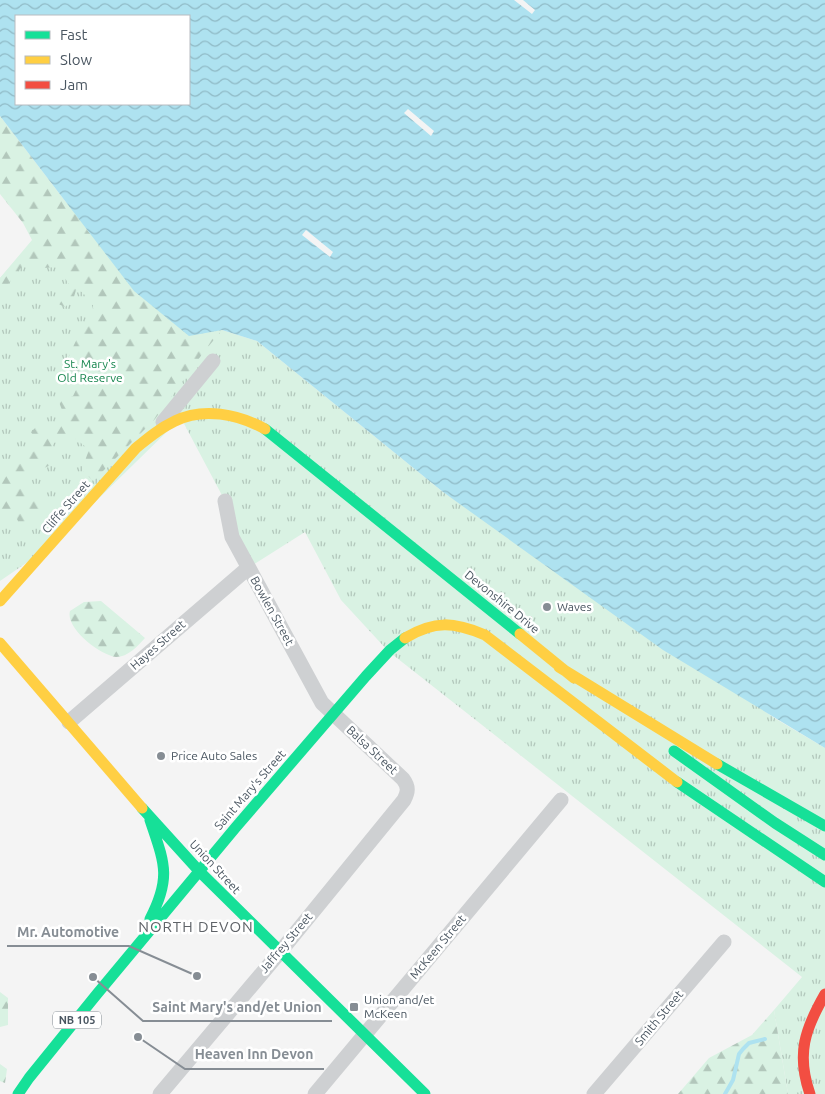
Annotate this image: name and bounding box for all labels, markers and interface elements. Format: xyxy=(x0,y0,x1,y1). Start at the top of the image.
legend xyxy=(15,15,190,105)
text: Fast xyxy=(60,26,88,43)
text: Slow xyxy=(60,51,93,68)
text: Jam xyxy=(60,76,88,93)
park label: St. Mary's Old Reserve xyxy=(57,357,123,384)
street label: Cliffe Street xyxy=(39,478,92,536)
street label: Devonshire Drive xyxy=(462,568,542,636)
street label: Bowlen Street xyxy=(248,574,297,648)
place label: Waves xyxy=(557,600,592,613)
marker: Waves xyxy=(541,601,553,613)
street label: Hayes Street xyxy=(128,617,188,672)
street label: Balsa Street xyxy=(344,723,401,777)
street label: Saint Mary's Street xyxy=(212,747,288,832)
place label: Price Auto Sales xyxy=(171,749,257,762)
marker: Price Auto Sales xyxy=(155,750,167,762)
street label: Union Street xyxy=(187,837,244,896)
street label: Jaffrey Street xyxy=(257,910,315,975)
street label: McKeen Street xyxy=(407,912,468,981)
callout: Mr. Automotive xyxy=(7,917,129,946)
district label: NORTH DEVON xyxy=(138,918,254,935)
text: Mr. Automotive xyxy=(17,924,119,940)
street label: Smith Street xyxy=(632,987,685,1048)
callout: Saint Mary's and/et Union xyxy=(143,992,332,1021)
place label: Union and/et McKeen xyxy=(364,993,435,1020)
text: Saint Mary's and/et Union xyxy=(152,999,322,1015)
marker: Union and/et McKeen xyxy=(348,1001,360,1013)
road number: NB 105 xyxy=(53,1012,101,1028)
callout: Heaven Inn Devon xyxy=(185,1040,324,1069)
text: Heaven Inn Devon xyxy=(195,1046,313,1062)

